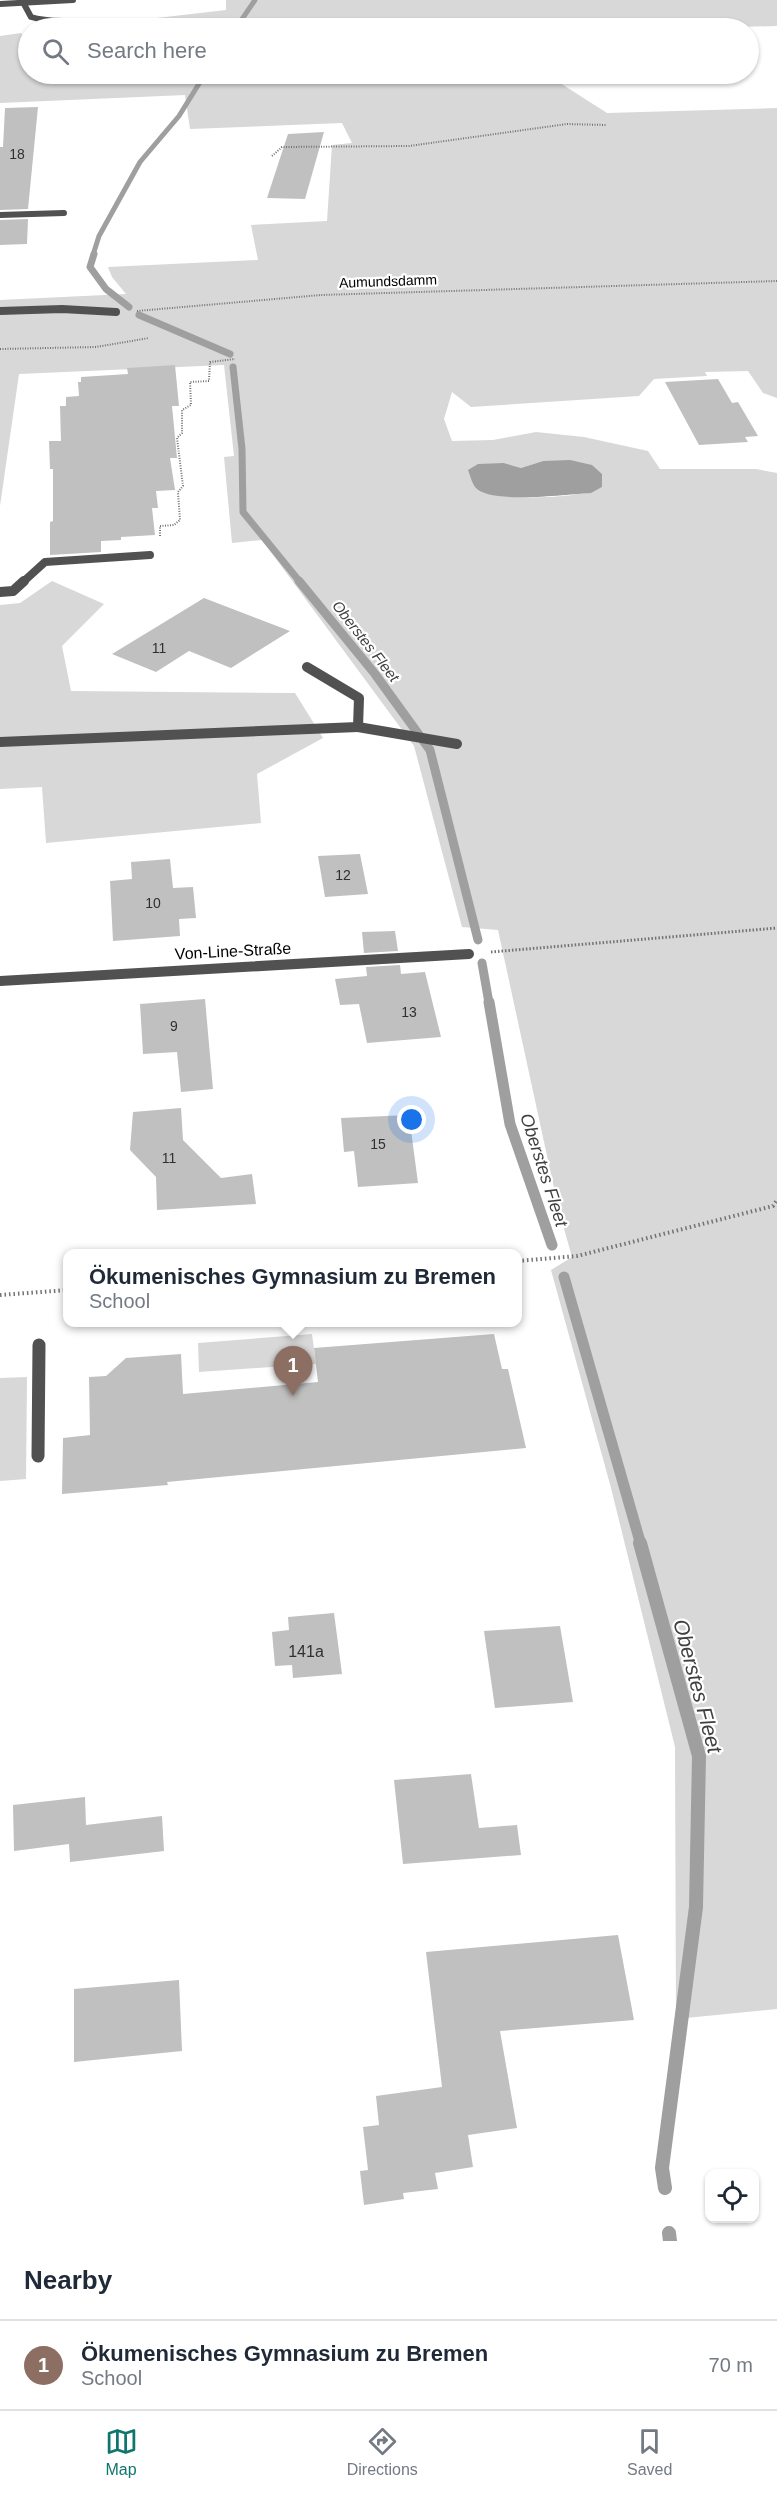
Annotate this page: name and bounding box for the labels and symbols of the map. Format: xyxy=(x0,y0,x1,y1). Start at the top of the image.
house number: 18 xyxy=(9,146,25,162)
street label: Aumundsdamm xyxy=(339,271,437,291)
water label: Oberstes Fleet xyxy=(329,597,403,686)
house number: 11 xyxy=(152,640,166,656)
house number: 12 xyxy=(335,867,351,883)
house number: 10 xyxy=(145,895,161,911)
street label: Von-Line-Straße xyxy=(174,939,292,963)
house number: 13 xyxy=(401,1004,417,1020)
house number: 9 xyxy=(170,1018,178,1034)
your location xyxy=(397,1105,426,1134)
water label: Oberstes Fleet xyxy=(516,1111,572,1230)
house number: 15 xyxy=(370,1136,386,1152)
house number: 11 xyxy=(162,1150,176,1166)
pin: 1 xyxy=(274,1346,312,1396)
water label: Oberstes Fleet xyxy=(669,1617,727,1757)
house number: 141a xyxy=(288,1643,324,1660)

